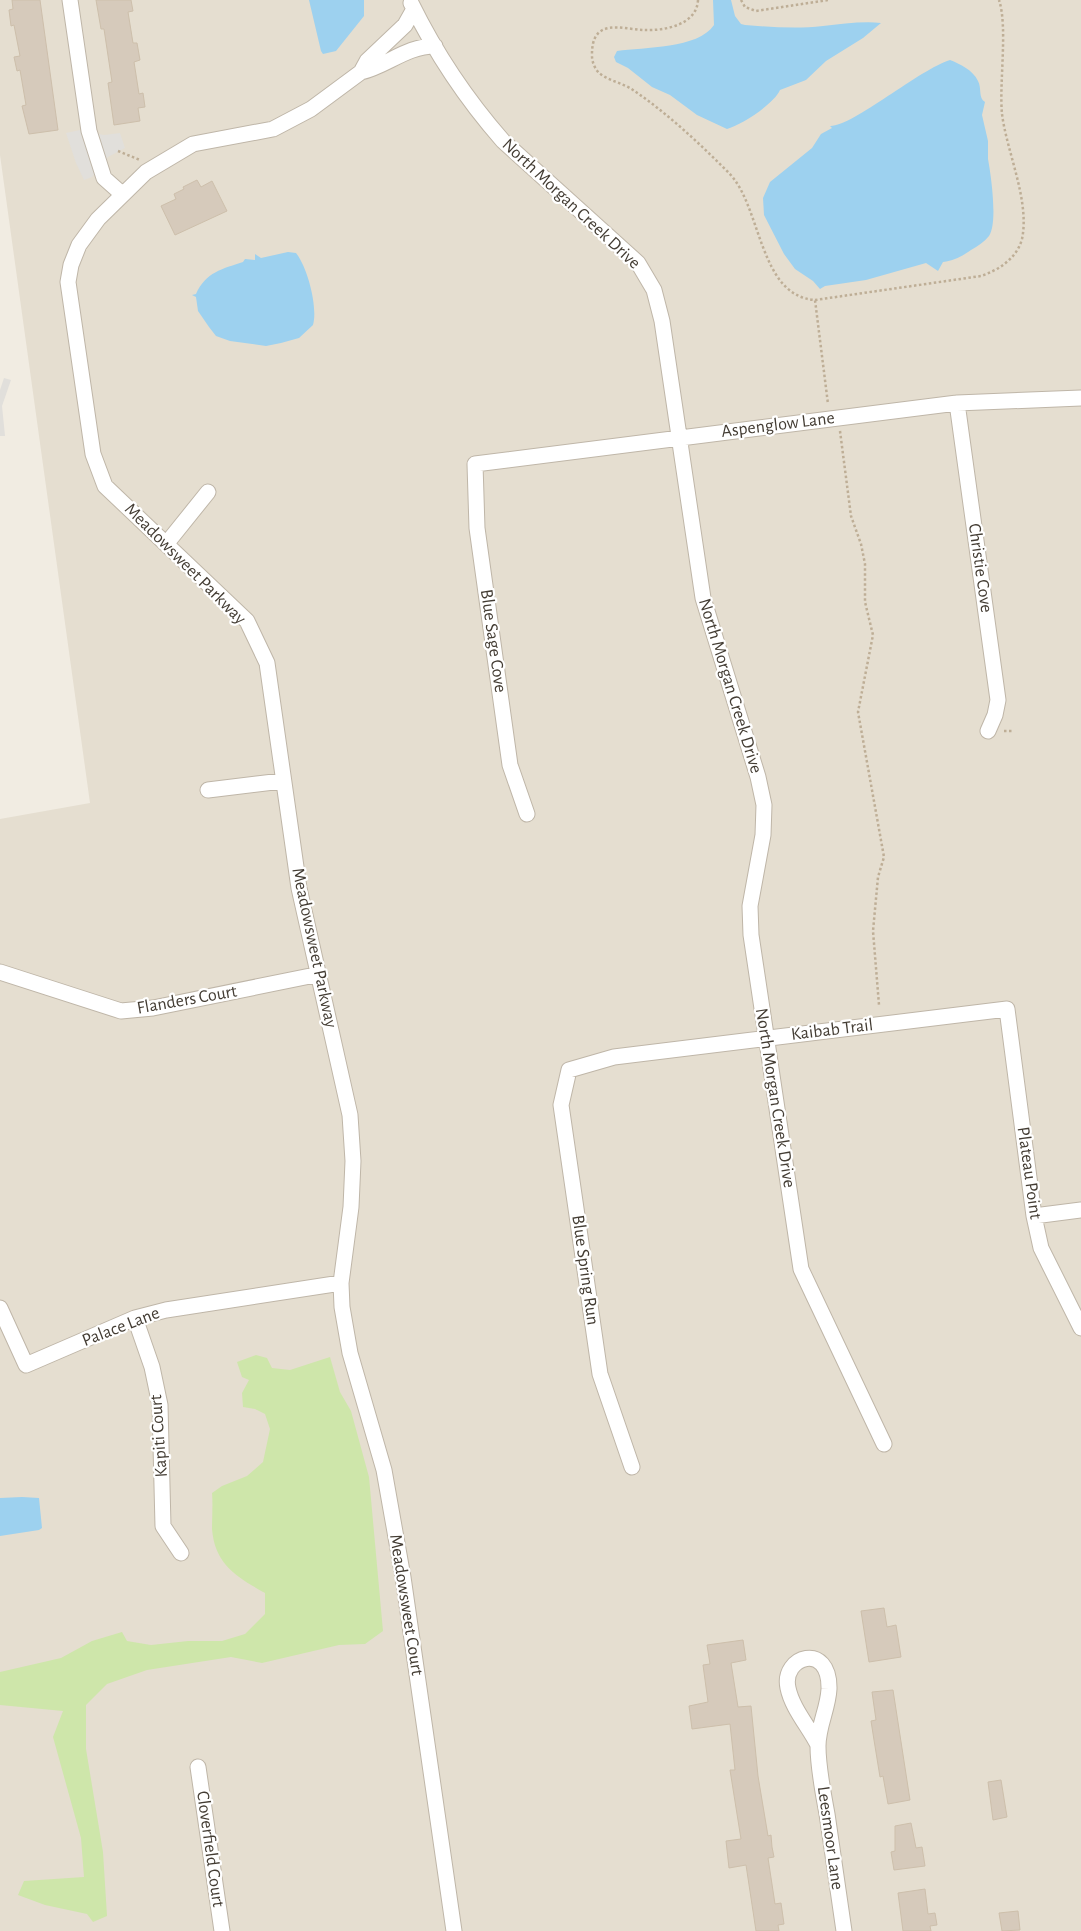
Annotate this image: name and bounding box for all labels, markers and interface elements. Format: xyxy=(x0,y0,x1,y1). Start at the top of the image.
street label: North Morgan Creek Drive xyxy=(498,135,644,273)
street label: Aspenglow Lane xyxy=(720,409,836,441)
street label: Meadowsweet Parkway xyxy=(121,500,249,628)
street label: Christie Cove xyxy=(965,522,995,614)
street label: Blue Sage Cove xyxy=(477,588,509,694)
street label: North Morgan Creek Drive xyxy=(695,596,765,776)
street label: Meadowsweet Parkway xyxy=(288,866,340,1030)
street label: Flanders Court xyxy=(136,982,239,1018)
street label: North Morgan Creek Drive xyxy=(752,1007,798,1189)
street label: Kaibab Trail xyxy=(790,1016,874,1044)
street label: Plateau Point xyxy=(1014,1126,1044,1221)
street label: Blue Spring Run xyxy=(568,1214,602,1326)
street label: Palace Lane xyxy=(80,1304,162,1350)
street label: Kapiti Court xyxy=(147,1394,171,1478)
street label: Meadowsweet Court xyxy=(386,1533,426,1677)
street label: Leesmoor Lane xyxy=(814,1785,846,1891)
street label: Cloverfield Court xyxy=(193,1790,227,1909)

